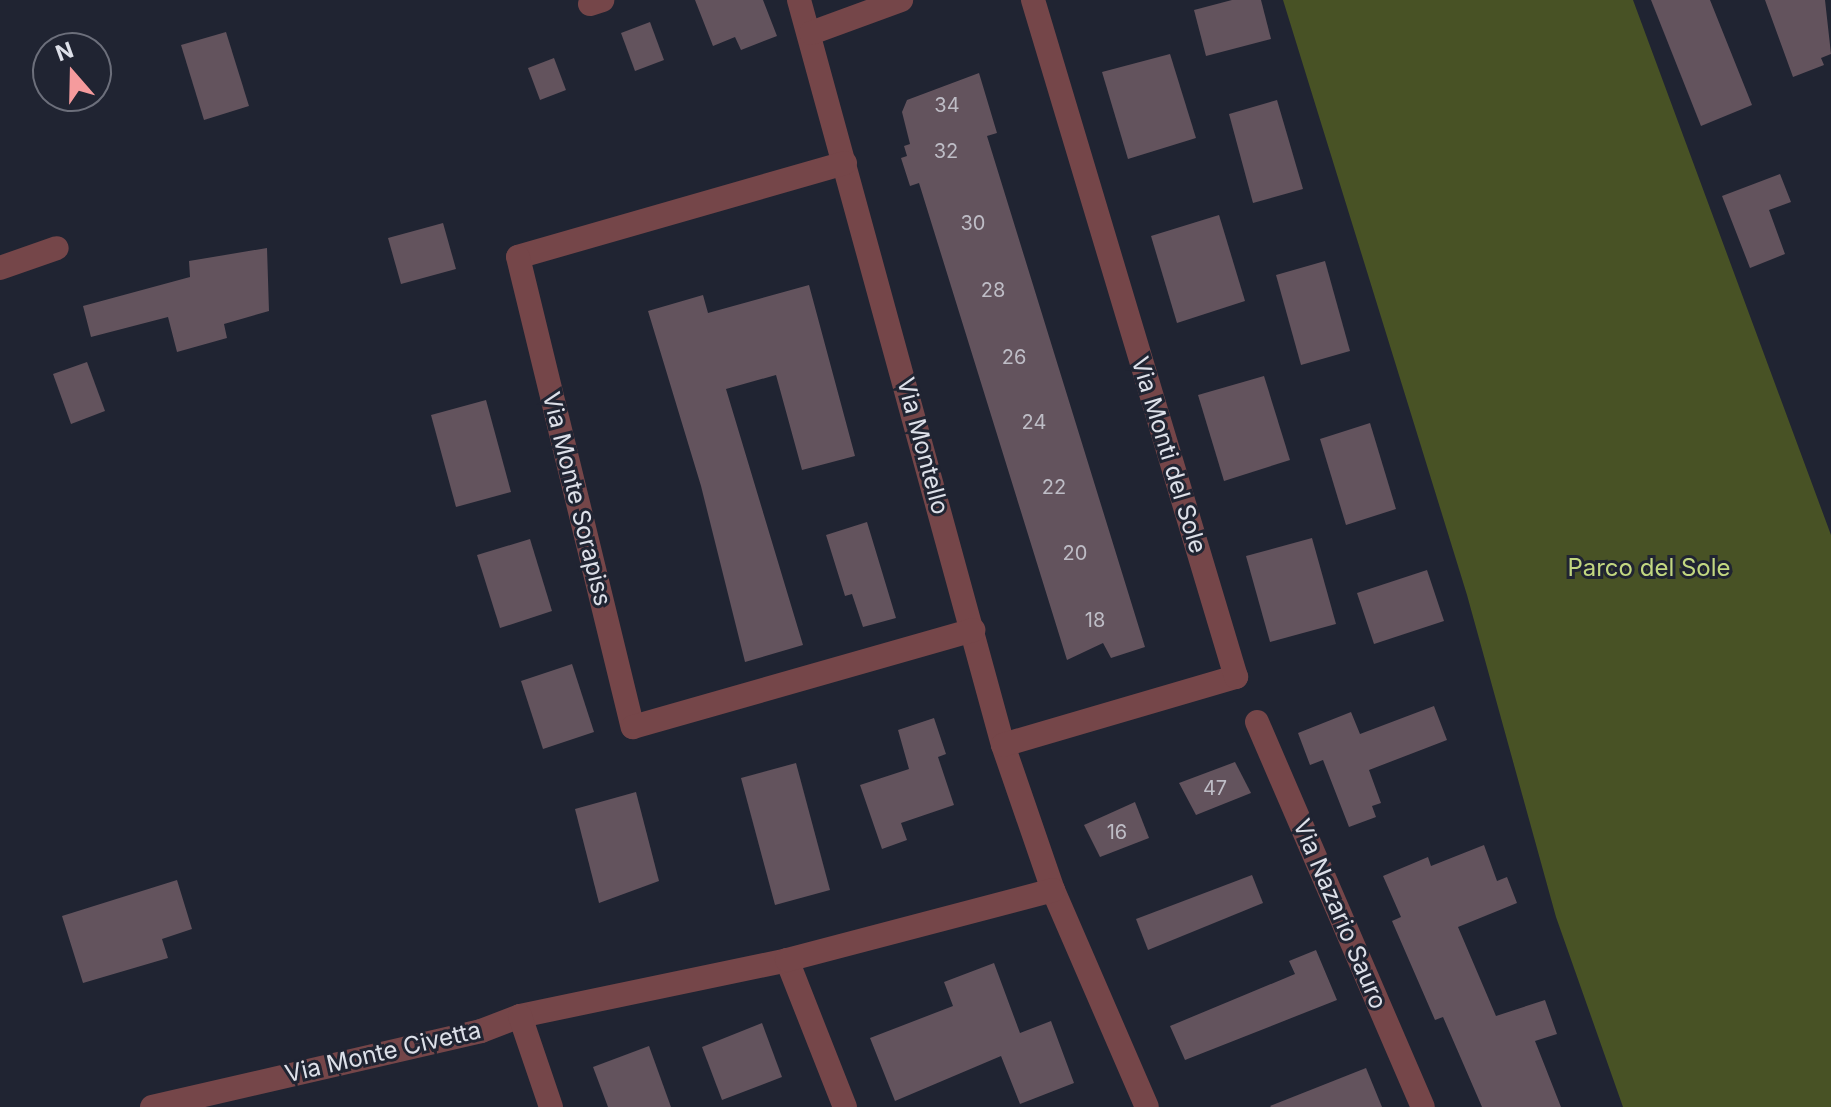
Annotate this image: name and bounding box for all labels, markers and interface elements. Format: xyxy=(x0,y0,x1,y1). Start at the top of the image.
north arrow xyxy=(32,32,112,112)
text: N xyxy=(52,36,77,66)
house number: 34 xyxy=(934,93,960,117)
house number: 32 xyxy=(934,139,958,163)
house number: 30 xyxy=(961,211,985,235)
house number: 28 xyxy=(981,278,1005,302)
house number: 26 xyxy=(1002,345,1026,369)
street label: Via Monti del Sole xyxy=(1125,353,1213,557)
street label: Via Montello xyxy=(891,374,955,518)
street label: Via Monte Sorapiss xyxy=(536,389,618,609)
house number: 24 xyxy=(1022,410,1046,434)
house number: 22 xyxy=(1042,475,1066,499)
house number: 20 xyxy=(1063,541,1087,565)
park label: Parco del Sole xyxy=(1567,554,1731,582)
house number: 18 xyxy=(1085,608,1105,632)
house number: 47 xyxy=(1203,776,1227,800)
street label: Via Nazario Sauro xyxy=(1287,815,1393,1013)
house number: 16 xyxy=(1107,820,1127,844)
street label: Via Monte Civetta xyxy=(282,1015,484,1089)

